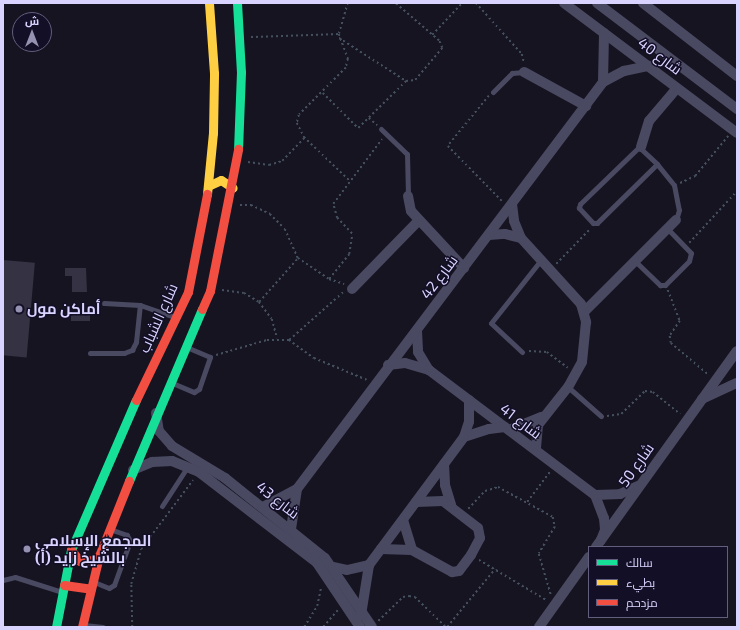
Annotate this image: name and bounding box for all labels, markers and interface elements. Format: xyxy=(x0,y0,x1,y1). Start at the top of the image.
north arrow xyxy=(12,12,52,52)
text: ش xyxy=(25,14,39,27)
street label: شارع 40 xyxy=(634,34,686,78)
street label: شارع 42 xyxy=(417,252,461,302)
street label: شارع الشباب xyxy=(135,280,181,356)
place label: أماكن مول xyxy=(27,300,101,318)
marker: أماكن مول xyxy=(14,304,24,314)
street label: شارع 41 xyxy=(497,399,545,443)
street label: شارع 50 xyxy=(614,440,658,490)
street label: شارع 43 xyxy=(253,478,303,522)
place label: المجمع الإسلامي (أ) بالشيخ زايد xyxy=(35,531,151,566)
marker: المجمع الإسلامي (أ) بالشيخ زايد xyxy=(22,544,32,554)
legend xyxy=(588,546,728,618)
text: سالك xyxy=(626,555,653,569)
text: بطيء xyxy=(626,575,655,589)
text: مزدحم xyxy=(626,595,658,609)

